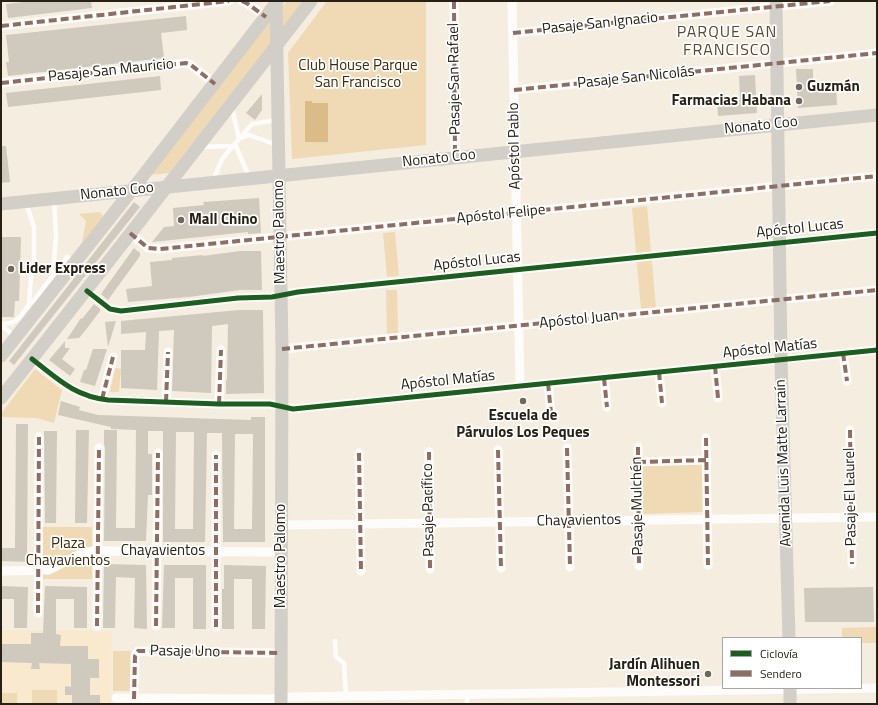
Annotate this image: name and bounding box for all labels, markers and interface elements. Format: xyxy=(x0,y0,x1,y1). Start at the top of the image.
street label: Pasaje San Ignacio xyxy=(541,9,659,39)
street label: Pasaje San Rafael xyxy=(445,23,465,135)
district label: PARQUE SAN FRANCISCO xyxy=(677,23,777,61)
street label: Pasaje San Mauricio xyxy=(47,55,175,87)
park label: Club House Parque San Francisco xyxy=(298,57,418,92)
street label: Pasaje San Nicolás xyxy=(577,63,695,93)
place label: Guzmán xyxy=(807,78,860,96)
marker: Guzmán xyxy=(794,82,804,92)
place label: Farmacias Habana xyxy=(672,92,791,110)
marker: Farmacias Habana xyxy=(794,96,804,106)
street label: Apóstol Pablo xyxy=(505,102,525,190)
street label: Nonato Coo xyxy=(723,113,799,139)
street label: Nonato Coo xyxy=(401,146,477,172)
street label: Nonato Coo xyxy=(79,179,155,205)
street label: Maestro Palomo xyxy=(270,180,290,284)
street label: Apóstol Felipe xyxy=(456,201,546,229)
place label: Mall Chino xyxy=(189,211,258,229)
marker: Mall Chino xyxy=(176,215,186,225)
street label: Apóstol Lucas xyxy=(755,215,845,243)
street label: Apóstol Lucas xyxy=(432,248,522,276)
place label: Lider Express xyxy=(19,260,106,278)
marker: Lider Express xyxy=(6,264,16,274)
street label: Apóstol Juan xyxy=(538,307,620,333)
street label: Apóstol Matías xyxy=(722,335,818,363)
street label: Apóstol Matías xyxy=(400,367,496,395)
street label: Avenida Luis Matte Larraín xyxy=(772,379,796,547)
marker: Escuela de Párvulos Los Peques xyxy=(518,396,528,406)
place label: Escuela de Párvulos Los Peques xyxy=(456,407,590,442)
street label: Pasaje El Laurel xyxy=(841,447,861,547)
street label: Pasaje Mulchén xyxy=(628,456,648,556)
street label: Pasaje Pacífico xyxy=(419,463,439,557)
street label: Maestro Palomo xyxy=(272,504,290,608)
street label: Chayavientos xyxy=(537,511,621,531)
park label: Plaza Chayavientos xyxy=(26,535,110,570)
street label: Chayavientos xyxy=(121,542,205,560)
legend xyxy=(722,637,862,689)
street label: Pasaje Uno xyxy=(150,642,220,662)
text: Ciclovía xyxy=(760,644,798,663)
place label: Jardín Alihuen Montessori xyxy=(609,656,700,691)
text: Sendero xyxy=(760,664,802,683)
marker: Jardín Alihuen Montessori xyxy=(703,669,713,679)

